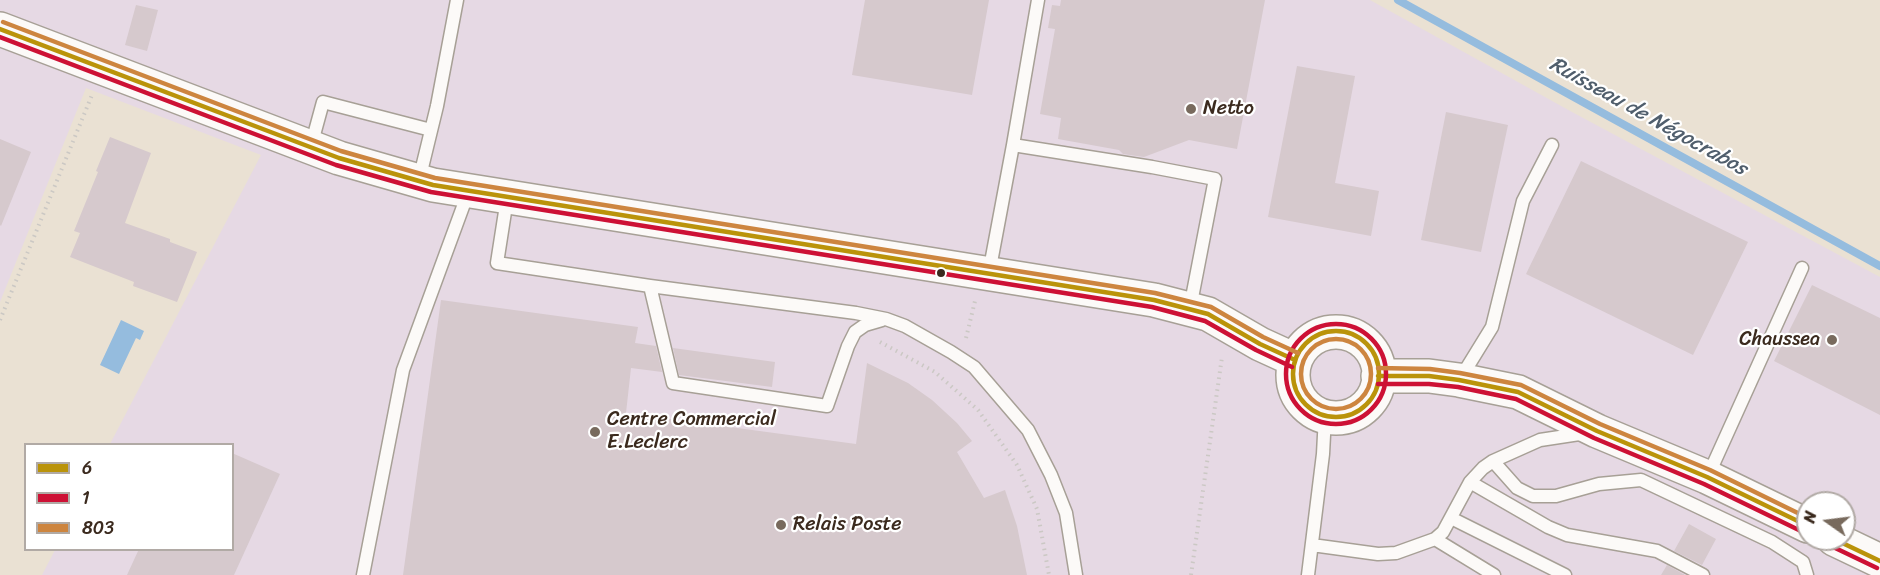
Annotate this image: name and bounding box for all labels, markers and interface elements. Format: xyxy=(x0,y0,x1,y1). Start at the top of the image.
water label: Ruisseau de Négocrabos xyxy=(1545,52,1751,182)
place label: Netto xyxy=(1203,97,1254,121)
marker: Netto xyxy=(1184,102,1198,116)
unlabelled marker xyxy=(935,267,947,279)
place label: Chaussea xyxy=(1739,328,1820,352)
marker: Chaussea xyxy=(1825,333,1839,347)
place label: Centre Commercial E.Leclerc xyxy=(607,408,776,455)
marker: Centre Commercial E.Leclerc xyxy=(588,425,602,439)
legend xyxy=(24,443,234,551)
text: 6 xyxy=(82,452,92,484)
text: 1 xyxy=(82,482,90,514)
north arrow xyxy=(1796,491,1856,551)
text: N xyxy=(1795,508,1825,526)
text: 803 xyxy=(82,512,114,544)
place label: Relais Poste xyxy=(793,513,902,537)
marker: Relais Poste xyxy=(774,518,788,532)

